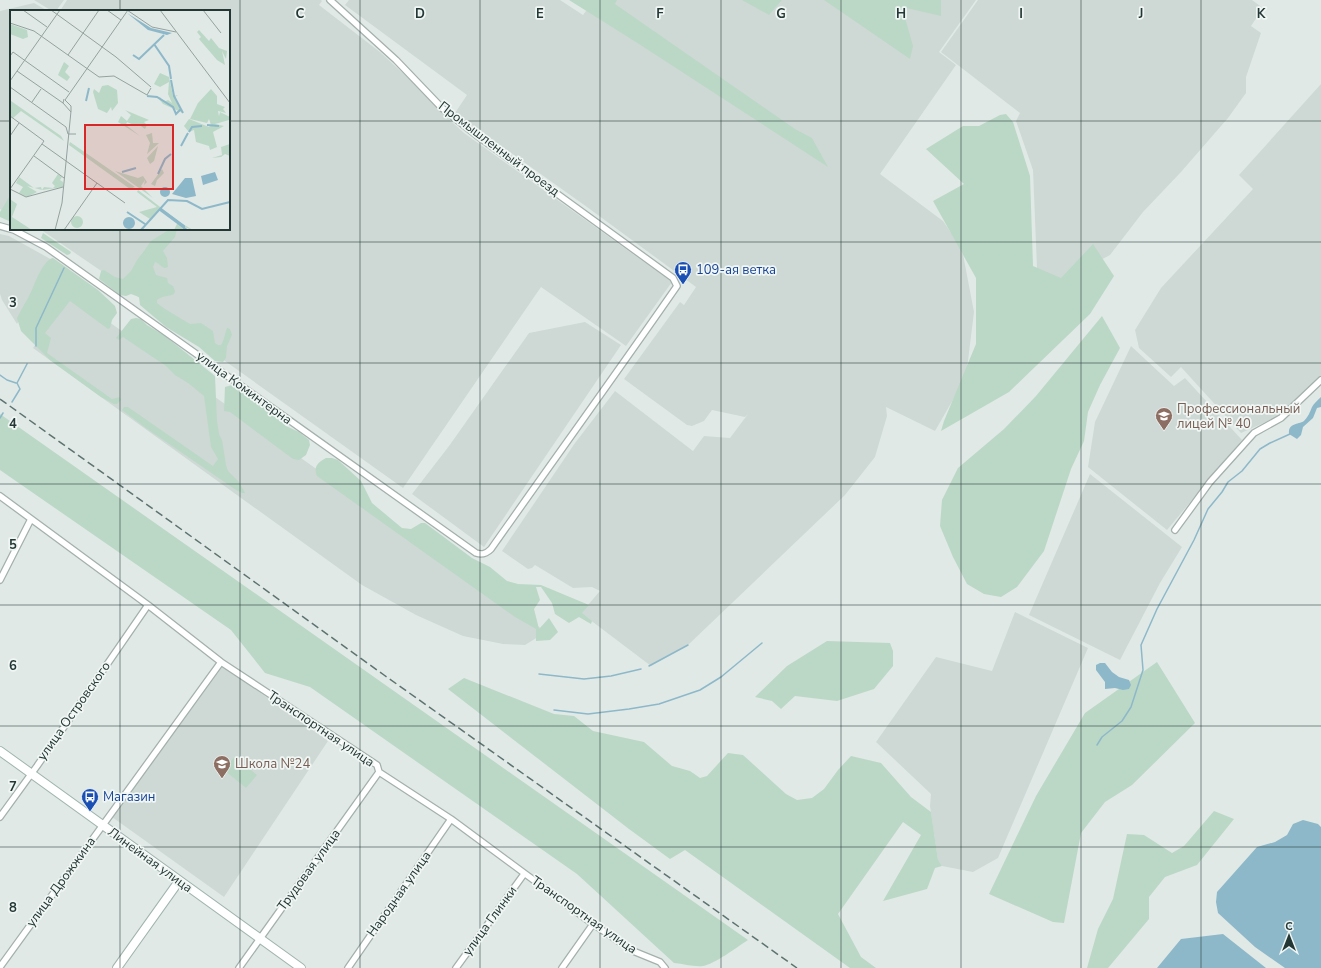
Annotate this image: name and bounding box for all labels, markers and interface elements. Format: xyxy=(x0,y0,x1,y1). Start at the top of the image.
text: C xyxy=(296,5,305,23)
text: D xyxy=(415,5,425,23)
text: E xyxy=(536,5,544,23)
text: F xyxy=(656,5,664,23)
text: G xyxy=(776,5,786,23)
text: H xyxy=(896,5,906,23)
text: I xyxy=(1019,5,1023,23)
text: J xyxy=(1138,5,1143,23)
text: K xyxy=(1257,5,1266,23)
inset map xyxy=(10,10,230,230)
street label: Промышленный проезд xyxy=(435,97,564,201)
bus stop icon: 109-ая ветка xyxy=(673,260,693,285)
place label: 109-ая ветка xyxy=(696,261,776,279)
text: 3 xyxy=(9,294,17,312)
street label: улица Коминтерна xyxy=(193,347,295,429)
place label: Профессиональный лицей № 40 xyxy=(1177,400,1300,433)
school or university icon: Профессиональный лицей № 40 xyxy=(1154,406,1174,431)
text: 4 xyxy=(9,415,17,433)
text: 5 xyxy=(9,536,17,554)
text: 6 xyxy=(9,657,17,675)
street label: улица Островского xyxy=(33,658,115,764)
street label: Транспортная улица xyxy=(264,687,378,771)
school or university icon: Школа №24 xyxy=(212,754,232,779)
place label: Школа №24 xyxy=(235,755,310,773)
text: 7 xyxy=(9,778,17,796)
bus stop icon: Магазин xyxy=(80,787,100,812)
place label: Магазин xyxy=(103,788,155,806)
street label: Линейная улица xyxy=(104,823,196,897)
street label: Трудовая улица xyxy=(273,826,345,914)
street label: улица Дрожжина xyxy=(22,833,100,931)
street label: Народная улица xyxy=(363,848,435,940)
street label: Транспортная улица xyxy=(528,872,640,958)
street label: улица Глинки xyxy=(459,883,521,959)
text: 8 xyxy=(9,899,17,917)
north arrow xyxy=(1269,916,1309,956)
text: С xyxy=(1285,919,1293,934)

